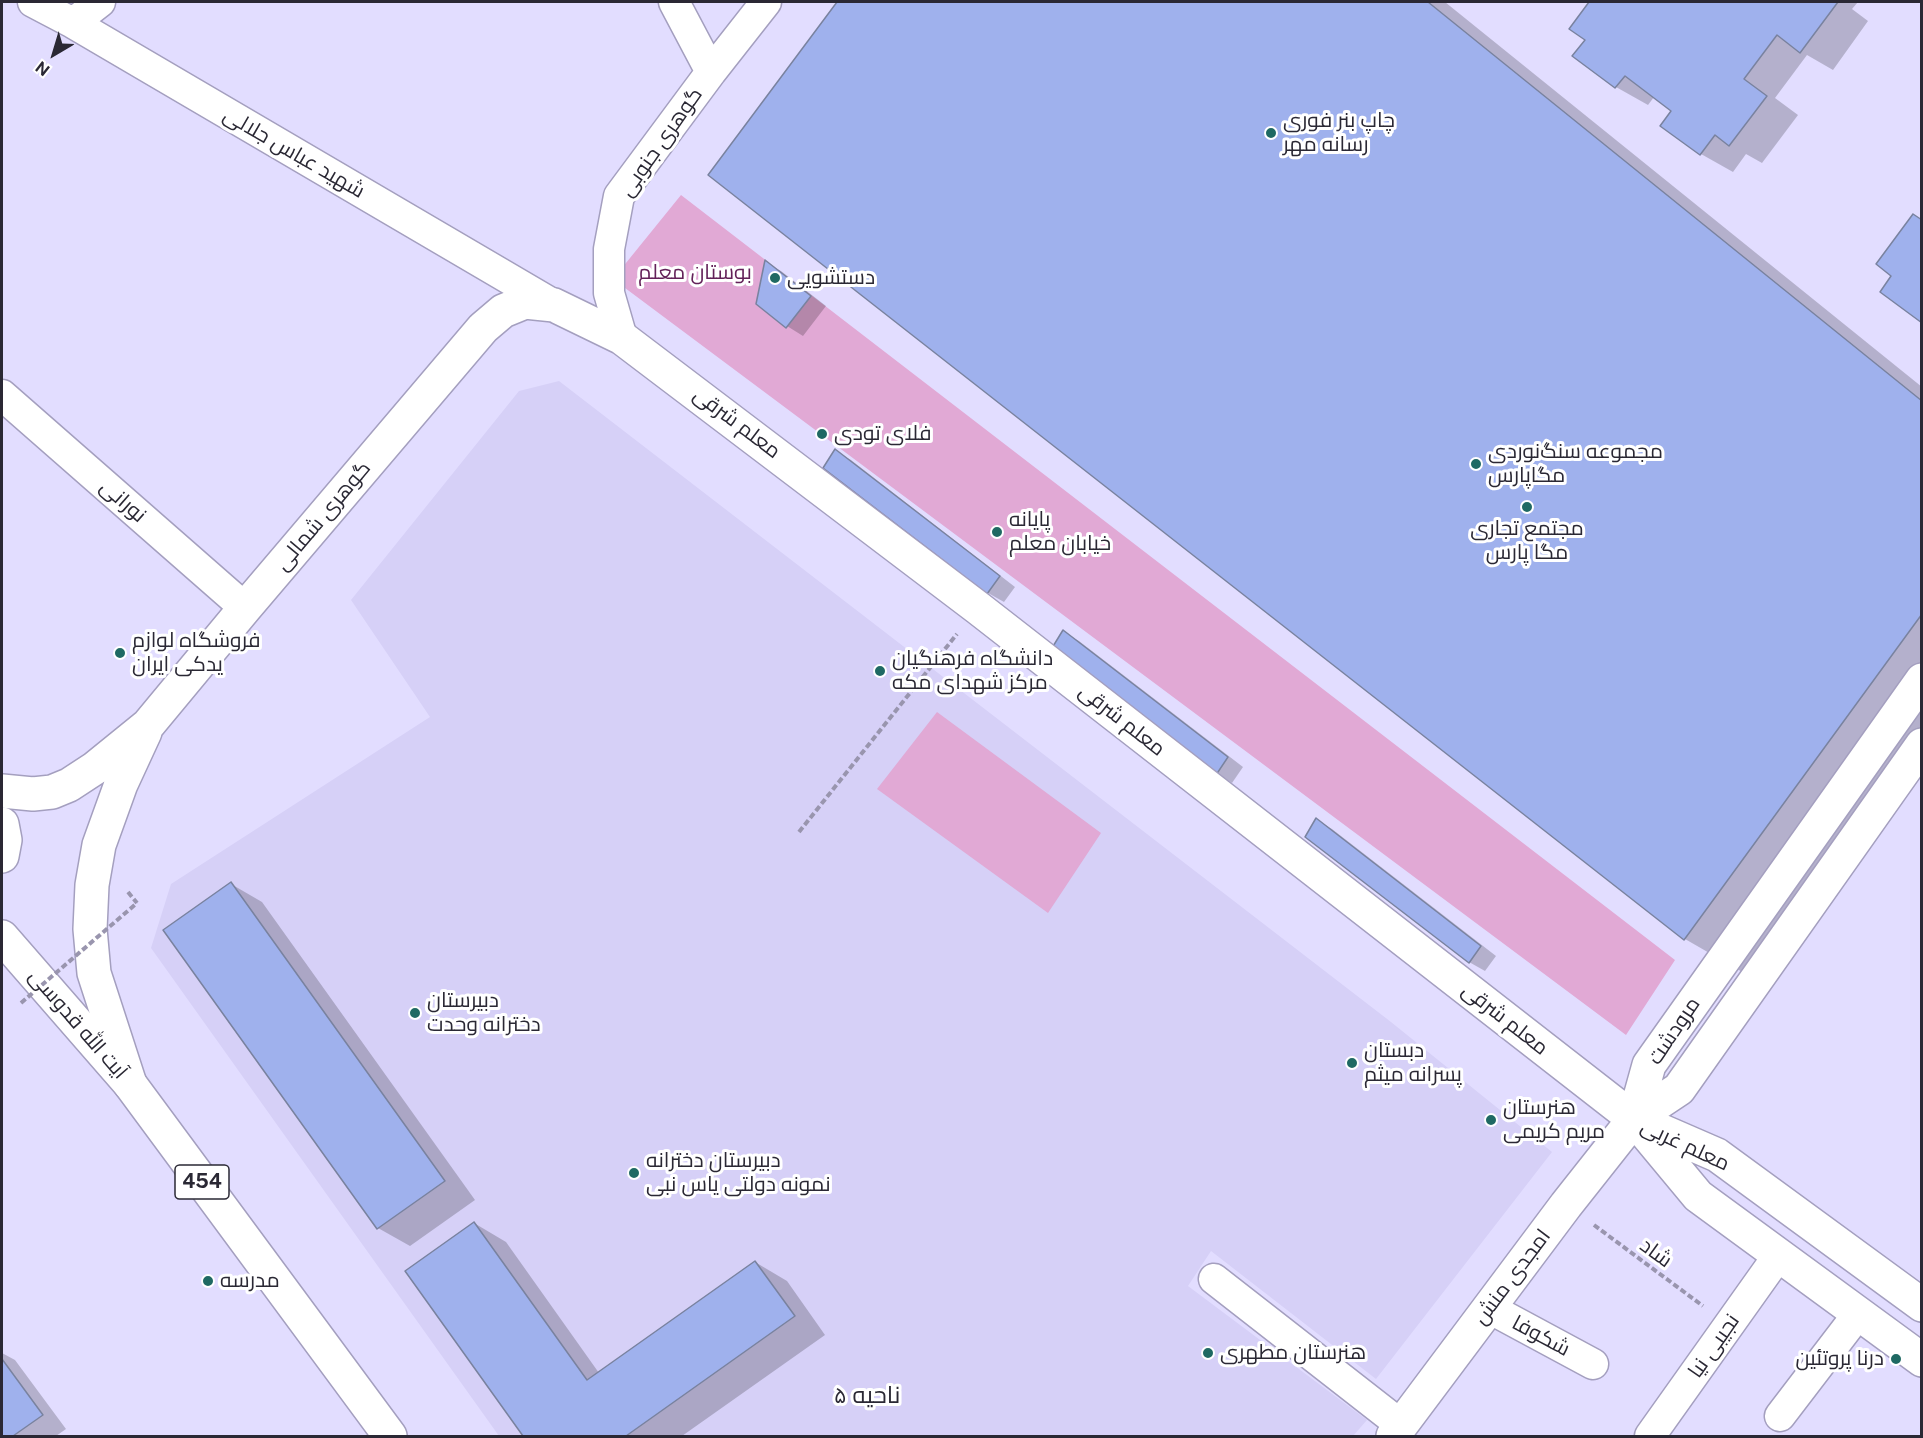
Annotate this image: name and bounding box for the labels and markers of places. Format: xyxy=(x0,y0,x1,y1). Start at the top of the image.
place label: چاپ بنر فوری رسانه مهر xyxy=(1283,108,1395,158)
marker: چاپ بنر فوری رسانه مهر xyxy=(1264,126,1278,140)
place label: دستشویی xyxy=(787,265,875,291)
marker: دستشویی xyxy=(768,271,782,285)
place label: فلای تودی xyxy=(834,421,931,447)
marker: فلای تودی xyxy=(815,427,829,441)
place label: مجموعه سنگ‌نوردی مگاپارس xyxy=(1488,439,1663,489)
marker: مجموعه سنگ‌نوردی مگاپارس xyxy=(1469,457,1483,471)
marker: مجتمع تجاری مگا پارس xyxy=(1520,500,1534,514)
place label: پایانه خیابان معلم xyxy=(1009,507,1111,557)
place label: مجتمع تجاری مگا پارس xyxy=(1470,516,1584,566)
marker: پایانه خیابان معلم xyxy=(990,525,1004,539)
place label: فروشگاه لوازم یدکی ایران xyxy=(132,628,261,678)
marker: فروشگاه لوازم یدکی ایران xyxy=(113,646,127,660)
place label: دانشگاه فرهنگیان مرکز شهدای مکه xyxy=(892,646,1053,696)
marker: دانشگاه فرهنگیان مرکز شهدای مکه xyxy=(873,664,887,678)
place label: دبیرستان دخترانه وحدت xyxy=(427,988,541,1038)
marker: دبیرستان دخترانه وحدت xyxy=(408,1006,422,1020)
place label: دبستان پسرانه میثم xyxy=(1364,1038,1462,1088)
marker: دبستان پسرانه میثم xyxy=(1345,1056,1359,1070)
place label: هنرستان مریم کریمی xyxy=(1503,1095,1605,1145)
marker: هنرستان مریم کریمی xyxy=(1484,1113,1498,1127)
place label: دبیرستان دخترانه نمونه دولتی یاس نبی xyxy=(646,1148,831,1198)
marker: دبیرستان دخترانه نمونه دولتی یاس نبی xyxy=(627,1166,641,1180)
place label: مدرسه xyxy=(220,1268,280,1294)
marker: مدرسه xyxy=(201,1274,215,1288)
place label: هنرستان مطهری xyxy=(1220,1340,1366,1366)
marker: هنرستان مطهری xyxy=(1201,1346,1215,1360)
place label: درنا پروتئین xyxy=(1795,1346,1884,1372)
marker: درنا پروتئین xyxy=(1889,1352,1903,1366)

